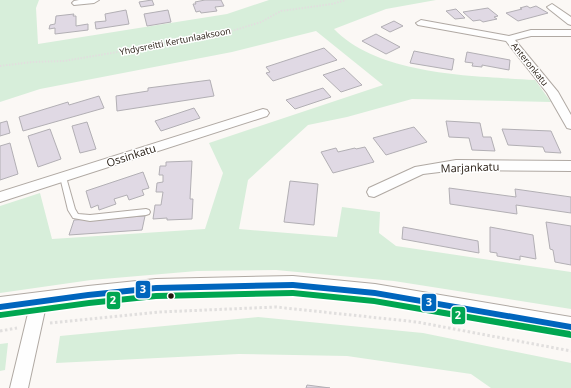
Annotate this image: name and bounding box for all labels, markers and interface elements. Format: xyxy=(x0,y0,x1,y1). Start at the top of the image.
street label: Yhdysreitti Kertunlaaksoon xyxy=(118,24,232,58)
street label: Anteronkatu xyxy=(508,39,552,89)
street label: Ossinkatu xyxy=(104,140,158,170)
street label: Marjankatu xyxy=(440,158,500,176)
line badge: 3 xyxy=(135,280,151,299)
text: 3 xyxy=(140,281,146,296)
line badge: 2 xyxy=(106,291,121,310)
unlabelled marker xyxy=(166,291,176,301)
text: 2 xyxy=(110,292,116,307)
line badge: 3 xyxy=(421,293,437,312)
text: 3 xyxy=(426,294,432,309)
line badge: 2 xyxy=(451,306,466,325)
text: 2 xyxy=(455,307,461,322)

